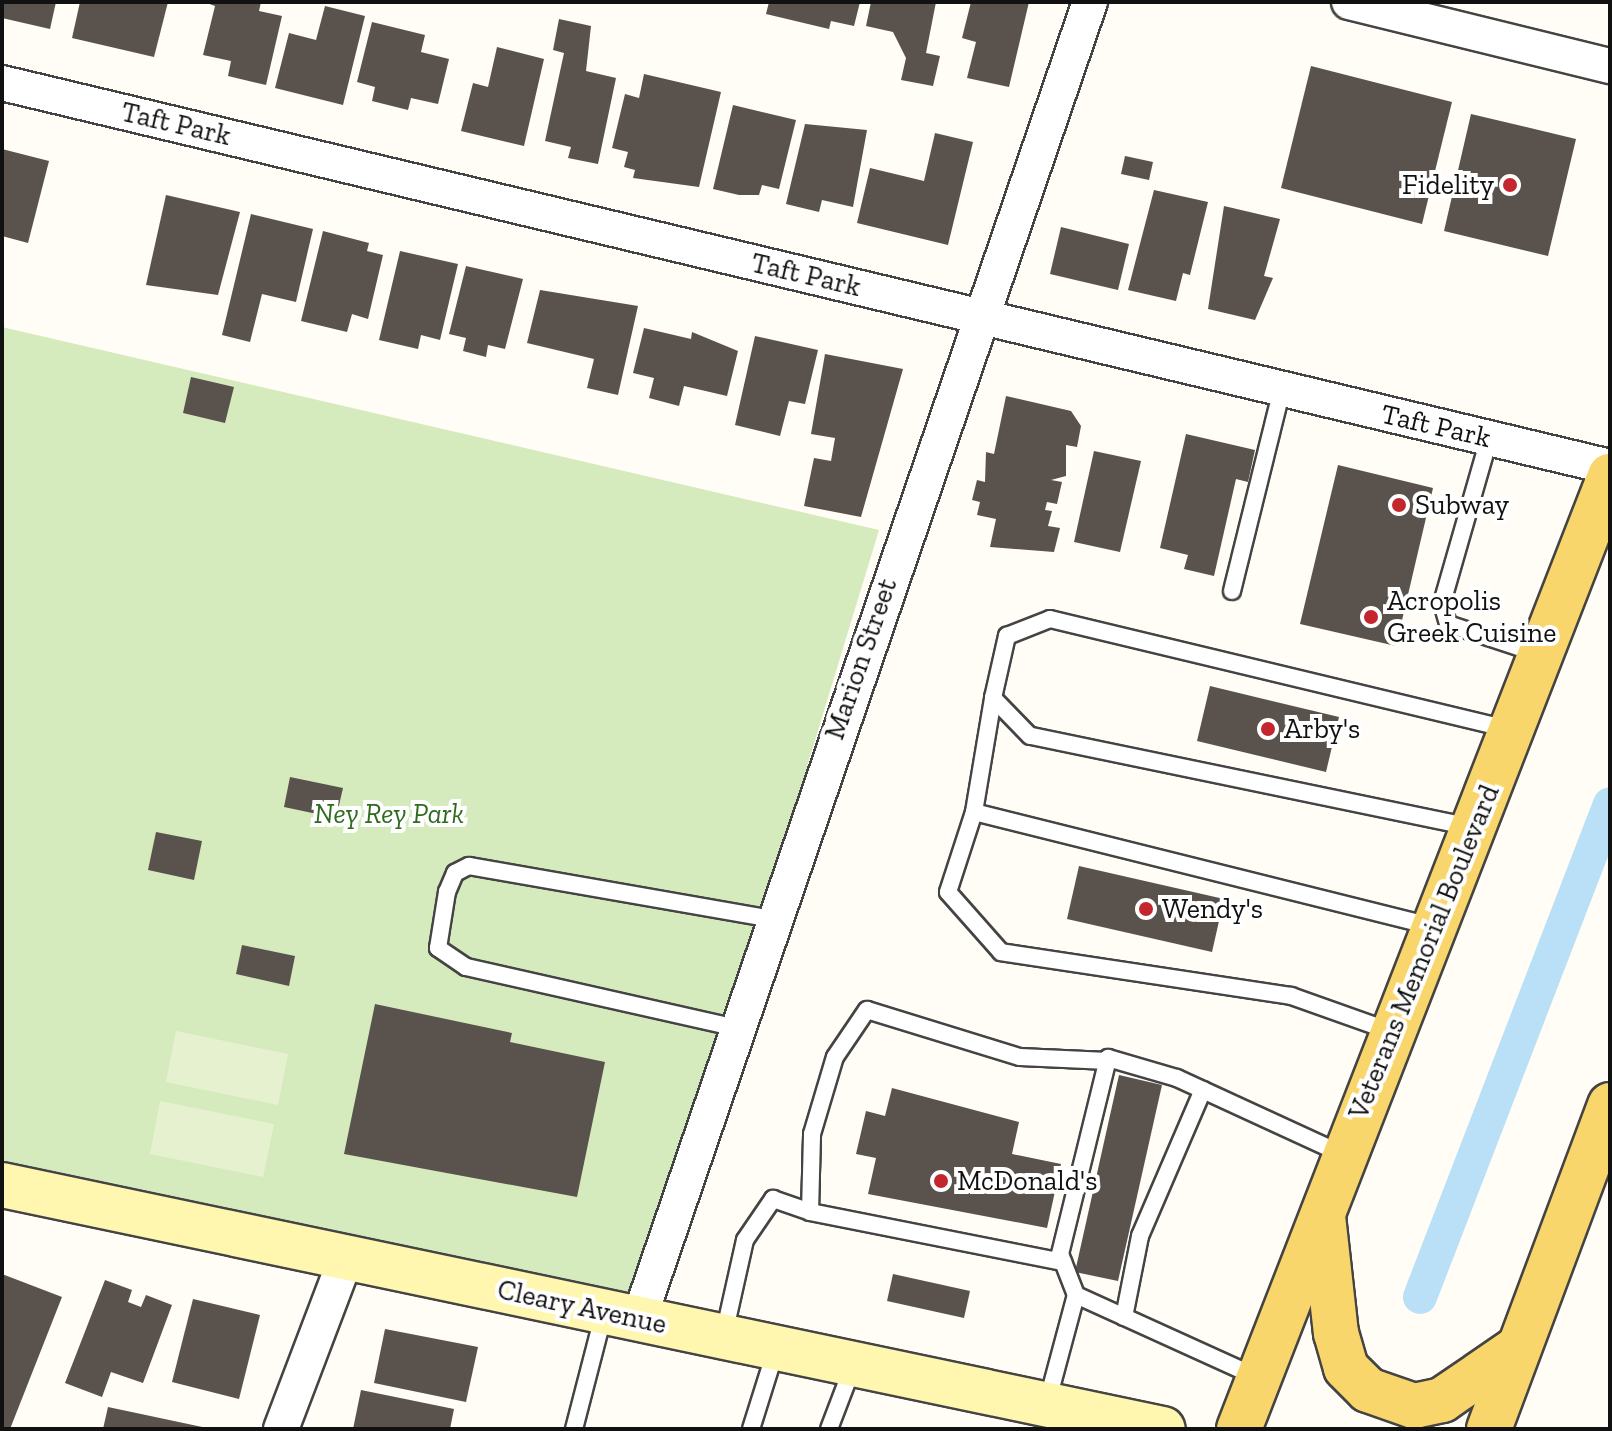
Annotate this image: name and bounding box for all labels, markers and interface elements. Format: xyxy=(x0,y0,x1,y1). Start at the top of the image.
street label: Taft Park xyxy=(118,95,234,153)
place label: Fidelity xyxy=(1402,168,1494,202)
marker: Fidelity xyxy=(1501,176,1519,194)
street label: Taft Park xyxy=(748,246,864,304)
street label: Taft Park xyxy=(1378,397,1494,455)
place label: Subway xyxy=(1415,488,1509,522)
marker: Subway xyxy=(1390,496,1408,514)
street label: Marion Street xyxy=(818,574,904,744)
place label: Acropolis Greek Cuisine xyxy=(1387,584,1556,650)
marker: Acropolis Greek Cuisine xyxy=(1362,608,1380,626)
place label: Arby's xyxy=(1284,712,1360,746)
marker: Arby's xyxy=(1259,720,1277,738)
street label: Veterans Memorial Boulevard xyxy=(1341,780,1507,1124)
park label: Ney Rey Park xyxy=(314,797,464,831)
place label: Wendy's xyxy=(1162,892,1263,926)
marker: Wendy's xyxy=(1137,900,1155,918)
place label: McDonald's xyxy=(957,1164,1097,1198)
marker: McDonald's xyxy=(932,1172,950,1190)
street label: Cleary Avenue xyxy=(494,1273,670,1341)

